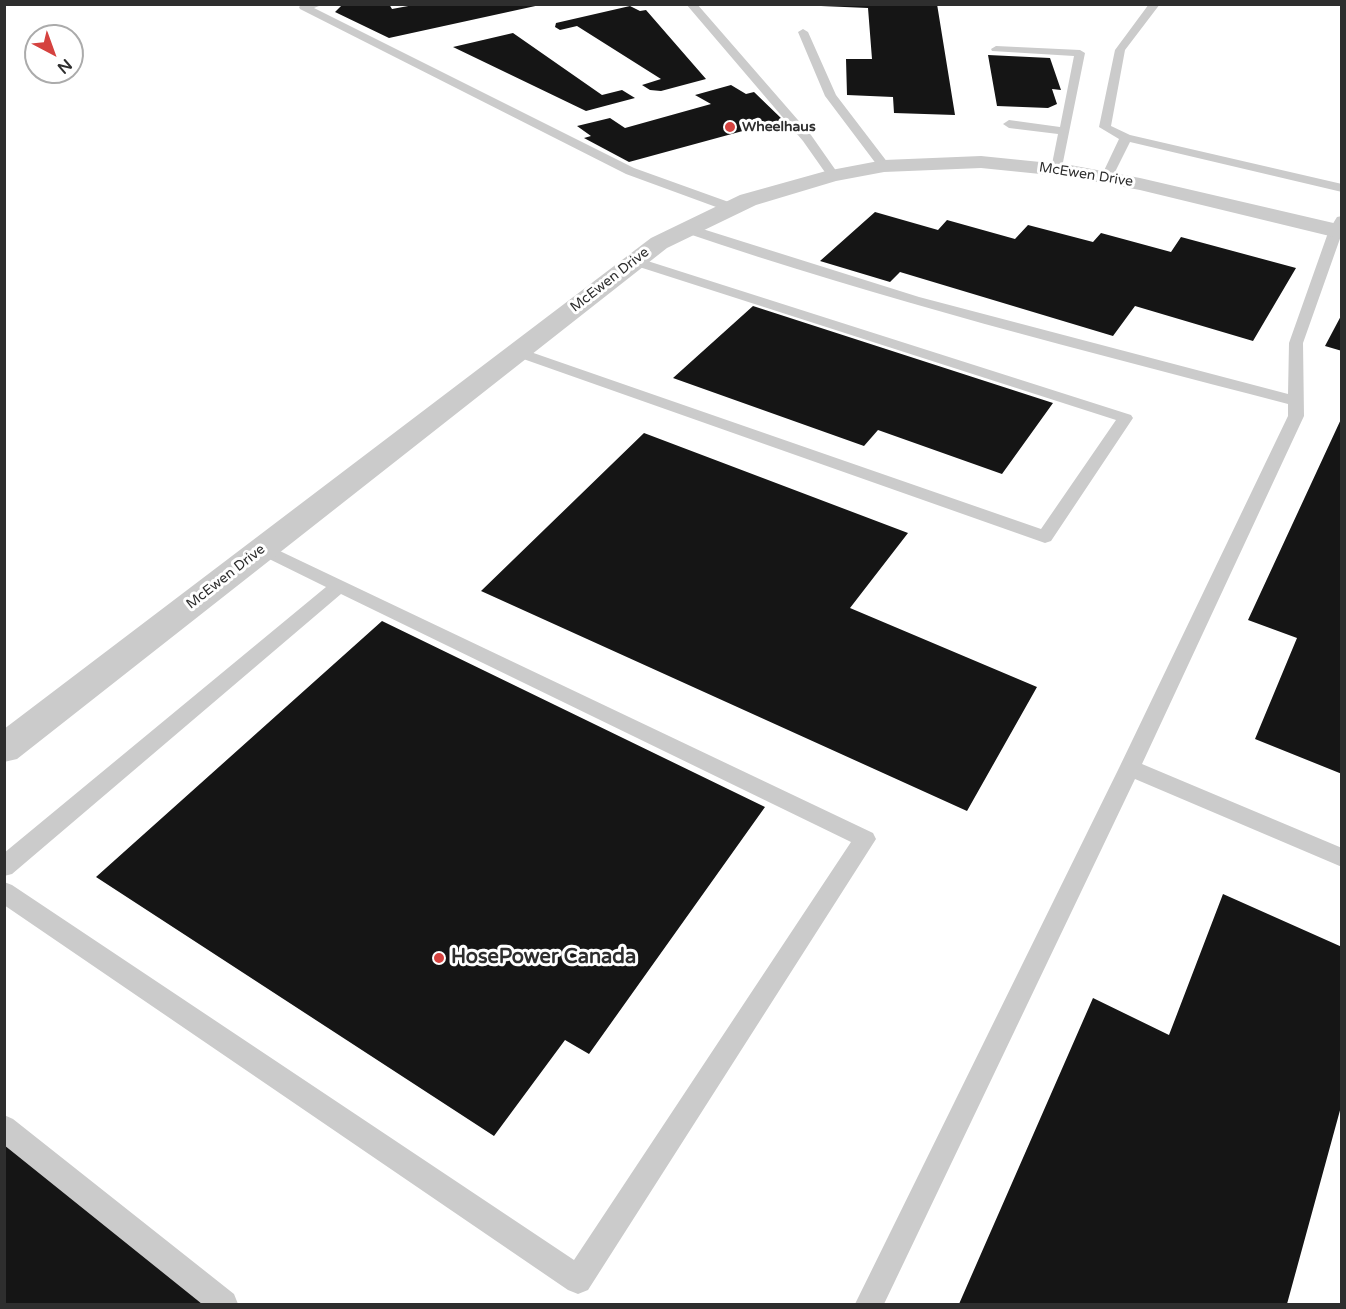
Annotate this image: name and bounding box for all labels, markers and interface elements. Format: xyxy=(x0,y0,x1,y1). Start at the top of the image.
north arrow xyxy=(24,24,84,84)
text: N xyxy=(53,54,76,78)
place label: Wheelhaus xyxy=(742,119,816,135)
marker: Wheelhaus xyxy=(723,120,737,134)
street label: McEwen Drive xyxy=(1038,159,1134,191)
street label: McEwen Drive xyxy=(567,244,653,316)
street label: McEwen Drive xyxy=(183,541,269,613)
place label: HosePower Canada xyxy=(451,946,636,970)
marker: HosePower Canada xyxy=(432,951,446,965)

